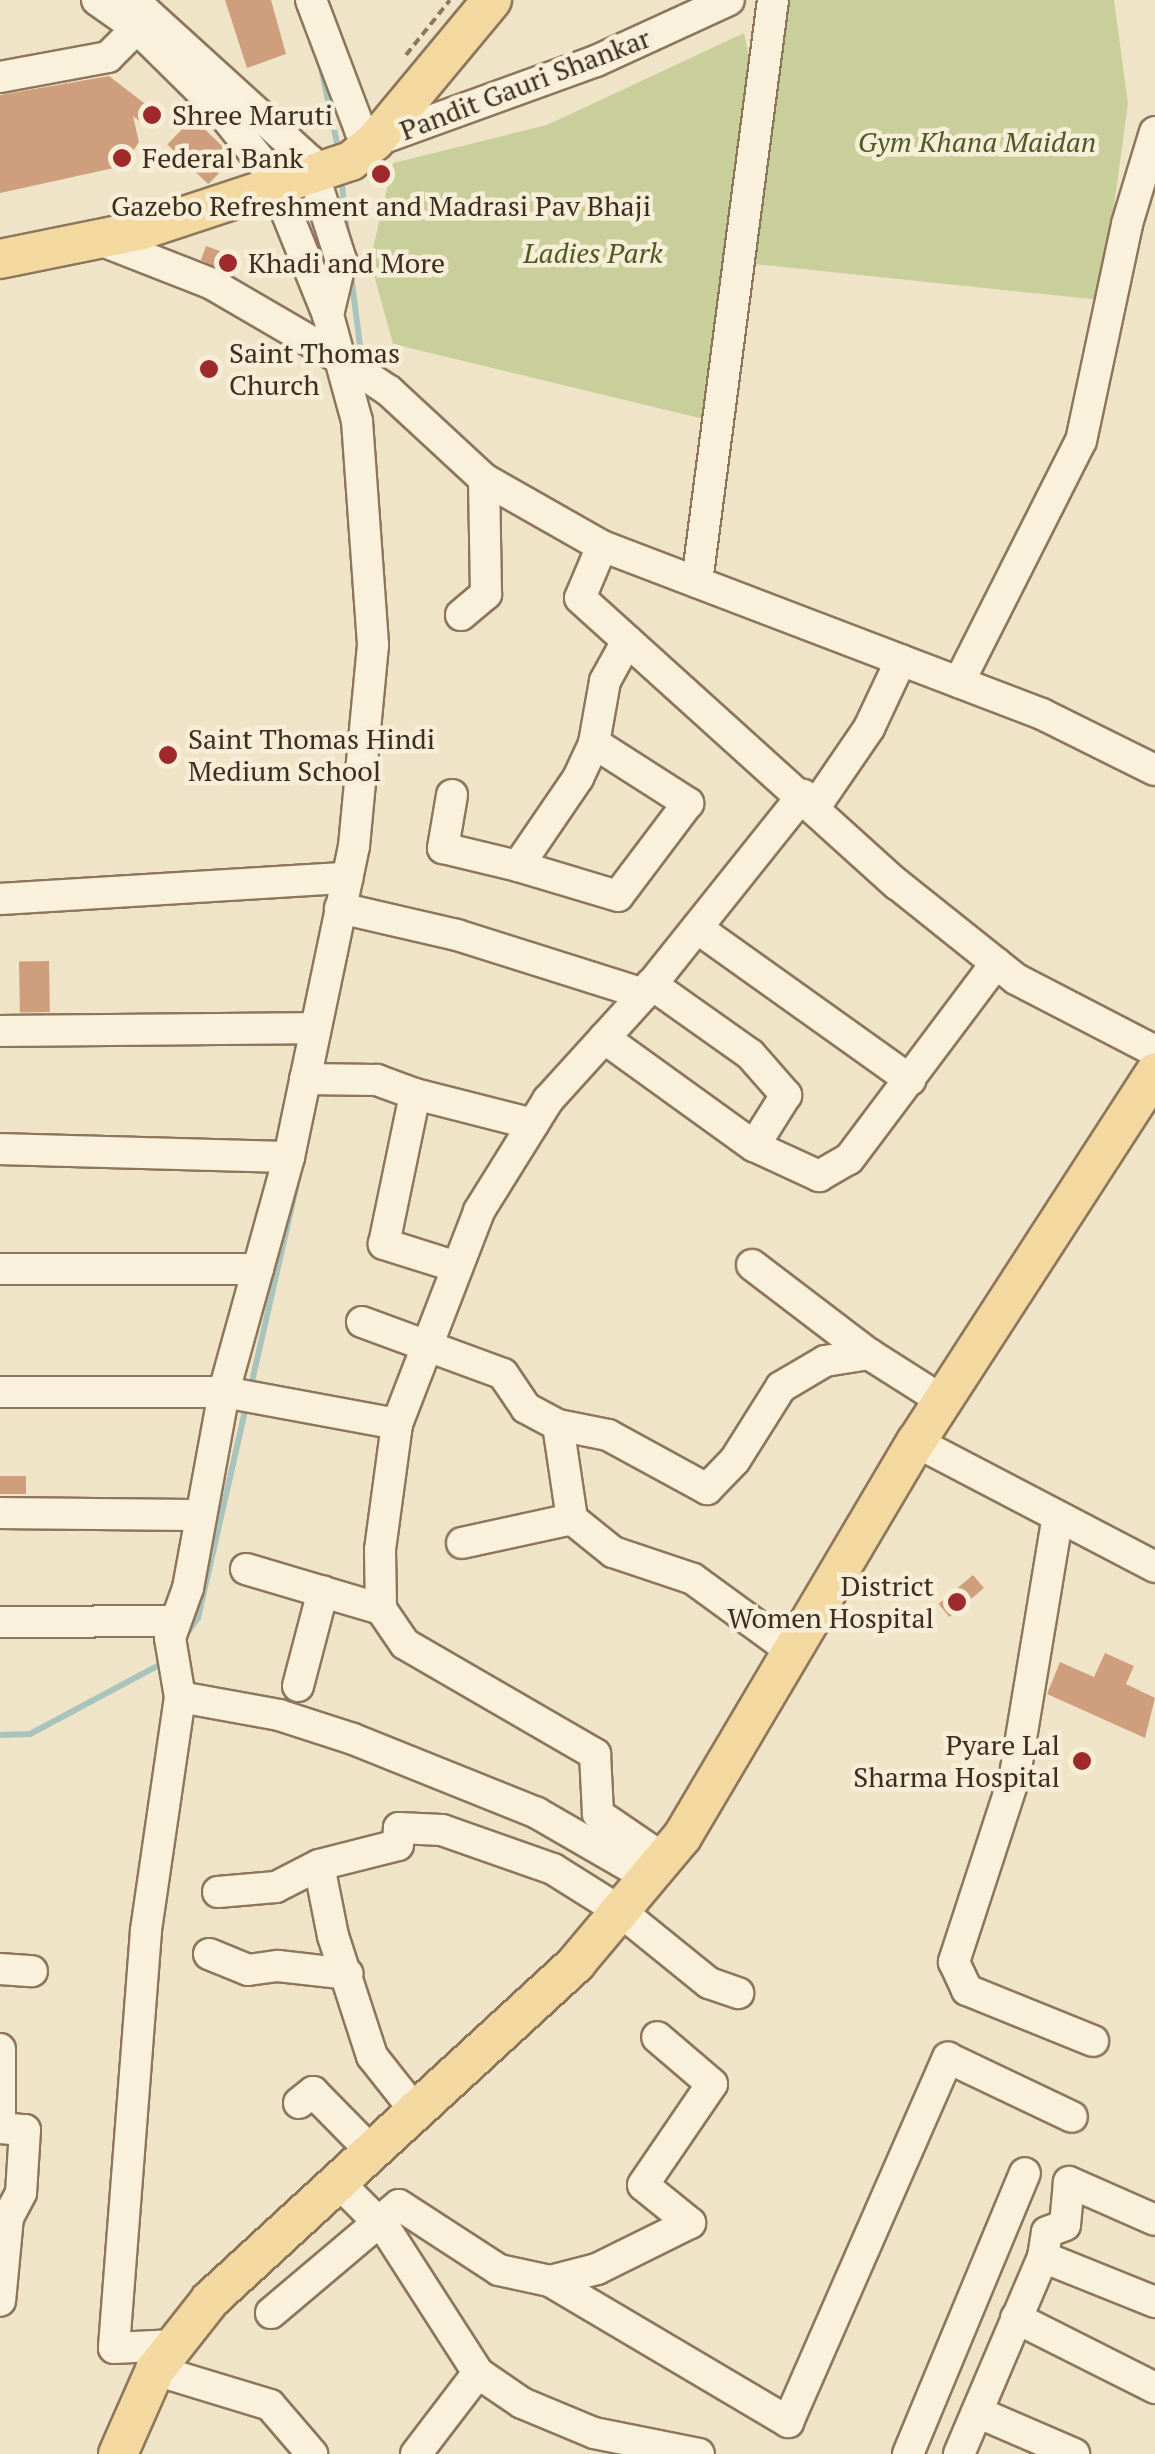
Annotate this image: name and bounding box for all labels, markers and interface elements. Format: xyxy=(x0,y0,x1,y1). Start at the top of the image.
street label: Pandit Gauri Shankar xyxy=(395,21,655,147)
place label: Shree Maruti xyxy=(172,98,333,132)
marker: Shree Maruti xyxy=(141,104,163,126)
park label: Gym Khana Maidan xyxy=(858,125,1096,159)
place label: Federal Bank xyxy=(142,141,304,175)
marker: Federal Bank xyxy=(111,147,133,169)
marker: Gazebo Refreshment and Madrasi Pav Bhaji xyxy=(370,163,392,185)
place label: Gazebo Refreshment and Madrasi Pav Bhaji xyxy=(111,189,651,223)
park label: Ladies Park xyxy=(523,236,663,270)
place label: Khadi and More xyxy=(248,246,445,280)
marker: Khadi and More xyxy=(217,252,239,274)
place label: Saint Thomas Church xyxy=(229,336,400,402)
marker: Saint Thomas Church xyxy=(198,358,220,380)
place label: Saint Thomas Hindi Medium School xyxy=(188,722,435,788)
marker: Saint Thomas Hindi Medium School xyxy=(157,744,179,766)
place label: District Women Hospital xyxy=(727,1569,934,1635)
marker: District Women Hospital xyxy=(944,1589,970,1615)
place label: Pyare Lal Sharma Hospital xyxy=(853,1728,1060,1794)
marker: Pyare Lal Sharma Hospital xyxy=(1069,1748,1095,1774)

